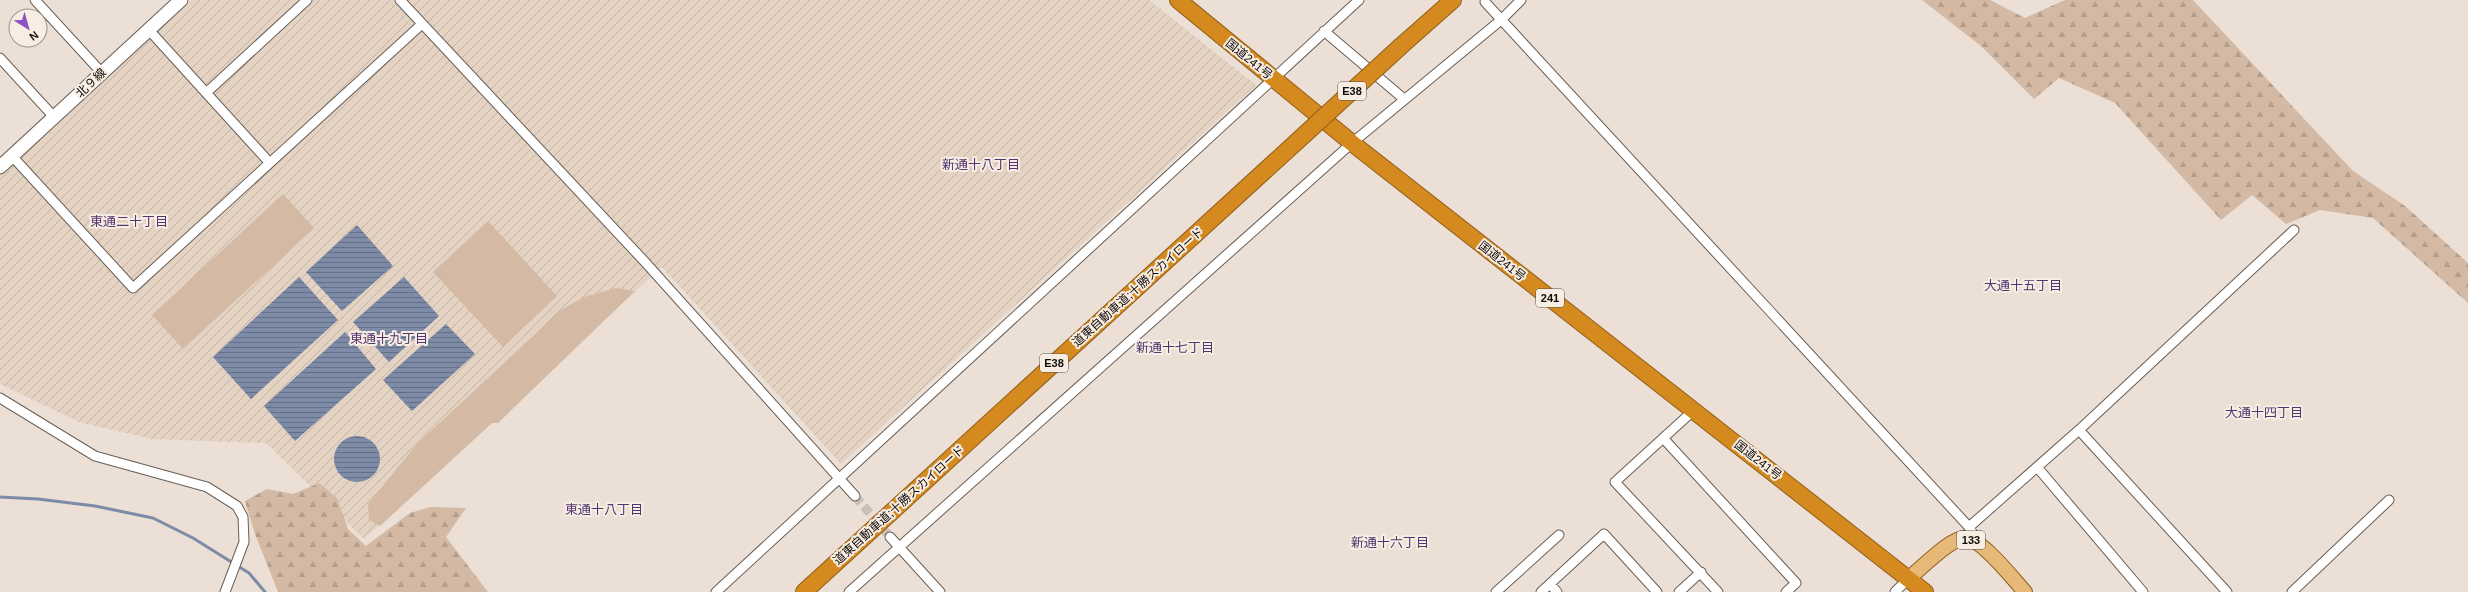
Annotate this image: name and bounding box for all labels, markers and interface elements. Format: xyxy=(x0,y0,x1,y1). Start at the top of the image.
north arrow xyxy=(8,8,48,48)
text: N xyxy=(27,29,41,43)
street label: 国道241号 xyxy=(1223,36,1275,82)
street label: 北９線 xyxy=(73,66,109,100)
road number: E38 xyxy=(1338,82,1366,100)
district label: 新通十八丁目 xyxy=(942,157,1020,172)
district label: 東通二十丁目 xyxy=(90,214,168,229)
street label: 道東自動車道;十勝スカイロード xyxy=(1070,224,1206,350)
street label: 国道241号 xyxy=(1476,238,1528,284)
district label: 大通十五丁目 xyxy=(1984,278,2062,293)
road number: 241 xyxy=(1536,289,1564,307)
district label: 東通十九丁目 xyxy=(350,331,428,346)
district label: 新通十七丁目 xyxy=(1136,340,1214,355)
road number: E38 xyxy=(1040,354,1068,372)
district label: 大通十四丁目 xyxy=(2225,405,2303,420)
street label: 国道241号 xyxy=(1732,437,1784,483)
street label: 道東自動車道;十勝スカイロード xyxy=(831,442,967,568)
district label: 東通十八丁目 xyxy=(565,502,643,517)
road number: 133 xyxy=(1957,531,1985,549)
district label: 新通十六丁目 xyxy=(1351,535,1429,550)

